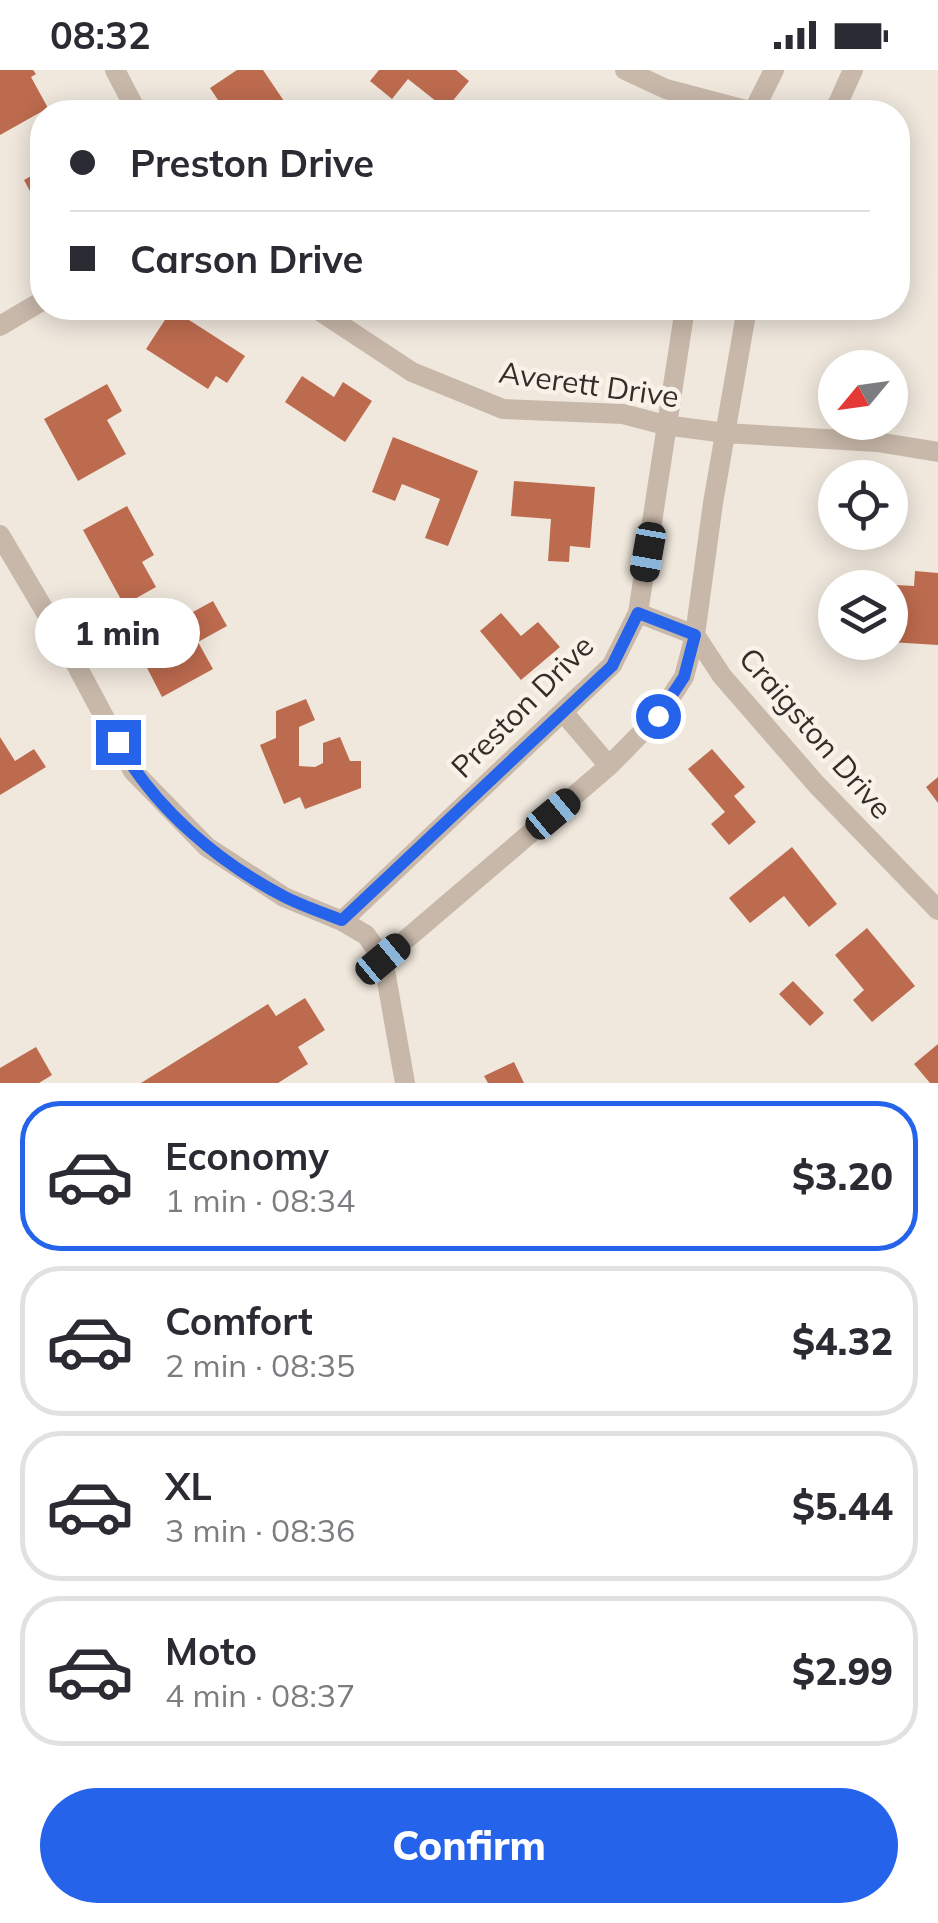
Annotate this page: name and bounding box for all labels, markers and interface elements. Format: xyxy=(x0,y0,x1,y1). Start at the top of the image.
text: 08:32 xyxy=(50,11,151,59)
text: Preston Drive xyxy=(130,139,374,187)
text: Carson Drive xyxy=(130,235,363,283)
north arrow xyxy=(818,350,908,440)
map controls xyxy=(818,350,908,660)
street label: Averett Drive xyxy=(497,353,681,415)
button: locate xyxy=(818,460,908,550)
car xyxy=(628,520,668,584)
button: layers xyxy=(818,570,908,660)
callout: 1 min xyxy=(36,597,200,667)
text: 1 min xyxy=(75,613,160,653)
street label: Preston Drive xyxy=(443,627,601,785)
street label: Craigston Drive xyxy=(731,640,901,826)
route start xyxy=(636,694,681,739)
route end xyxy=(96,720,141,765)
car xyxy=(520,783,586,845)
car xyxy=(350,928,416,990)
icon: car xyxy=(45,1131,135,1221)
text: Economy xyxy=(165,1132,329,1180)
text: $3.20 xyxy=(792,1152,893,1200)
text: 1 min · 08:34 xyxy=(165,1180,355,1220)
icon: car xyxy=(45,1296,135,1386)
text: Comfort xyxy=(165,1297,313,1345)
text: $4.32 xyxy=(792,1317,893,1365)
text: 2 min · 08:35 xyxy=(165,1345,355,1385)
icon: car xyxy=(45,1461,135,1551)
text: XL xyxy=(165,1462,212,1510)
text: $5.44 xyxy=(792,1482,893,1530)
text: 3 min · 08:36 xyxy=(165,1510,355,1550)
icon: car xyxy=(45,1626,135,1716)
text: Moto xyxy=(165,1627,257,1675)
text: $2.99 xyxy=(792,1647,893,1695)
text: 4 min · 08:37 xyxy=(165,1675,355,1715)
button: Confirm xyxy=(40,1788,898,1903)

